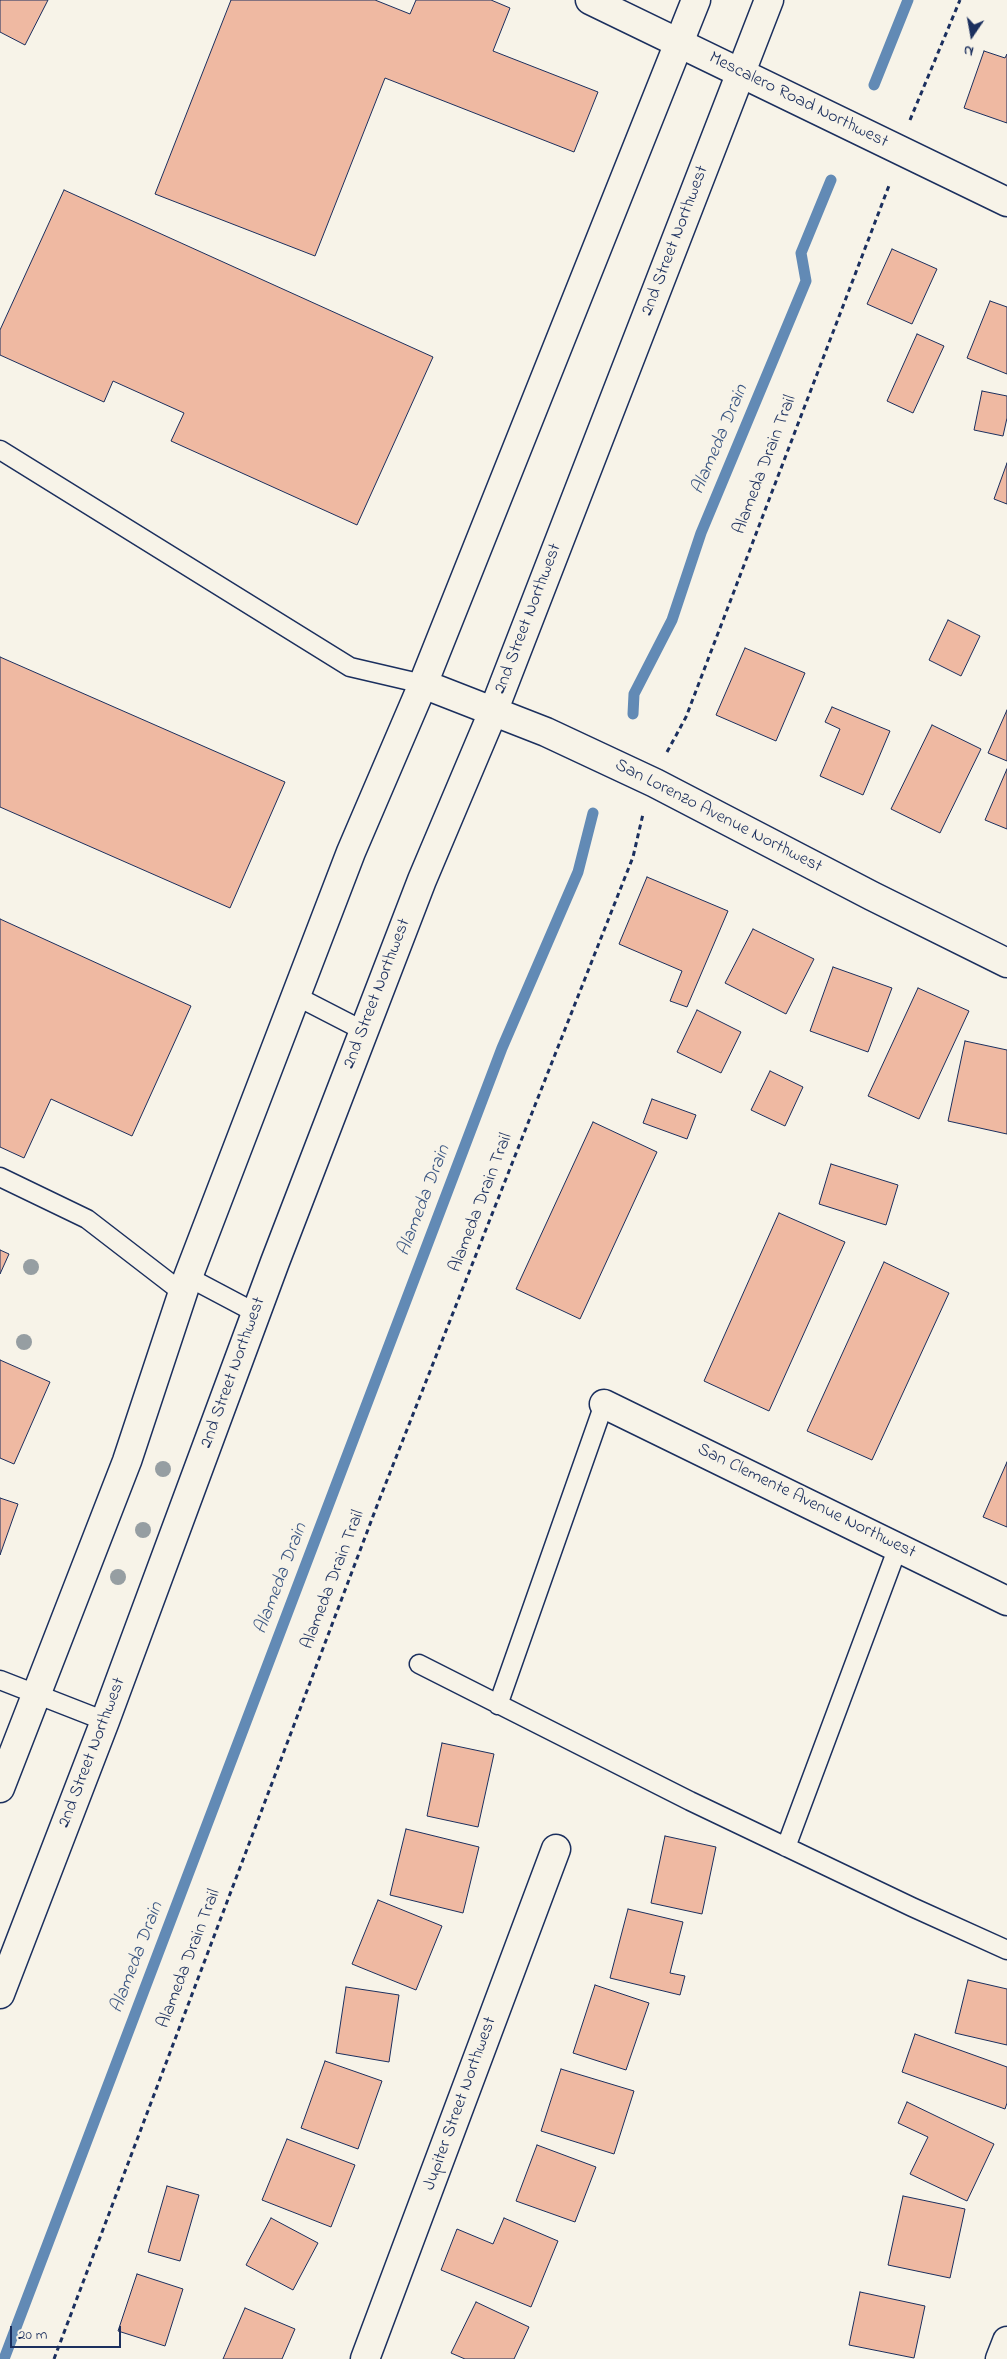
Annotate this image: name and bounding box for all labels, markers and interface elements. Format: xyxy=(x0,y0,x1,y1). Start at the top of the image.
north arrow xyxy=(947,10,997,60)
text: N xyxy=(962,39,976,61)
street label: Mescalero Road Northwest xyxy=(705,48,891,154)
street label: 2nd Street Northwest xyxy=(637,163,715,319)
water label: Alameda Drain xyxy=(688,382,754,498)
street label: Alameda Drain Trail xyxy=(730,392,802,538)
street label: 2nd Street Northwest xyxy=(490,541,568,697)
street label: San Lorenzo Avenue Northwest xyxy=(611,755,825,879)
street label: 2nd Street Northwest xyxy=(339,916,417,1072)
street label: Alameda Drain Trail xyxy=(446,1130,518,1276)
water label: Alameda Drain xyxy=(393,1142,457,1260)
street label: 2nd Street Northwest xyxy=(197,1295,271,1451)
street label: San Clemente Avenue Northwest xyxy=(693,1440,919,1564)
street label: Alameda Drain Trail xyxy=(298,1507,370,1653)
water label: Alameda Drain xyxy=(250,1520,314,1638)
street label: 2nd Street Northwest xyxy=(54,1675,132,1831)
street label: Alameda Drain Trail xyxy=(154,1886,226,2032)
water label: Alameda Drain xyxy=(106,1899,170,2017)
street label: Jupiter Street Northwest xyxy=(420,2014,502,2194)
scale bar xyxy=(12,2316,124,2348)
text: 20 m xyxy=(18,2324,47,2346)

